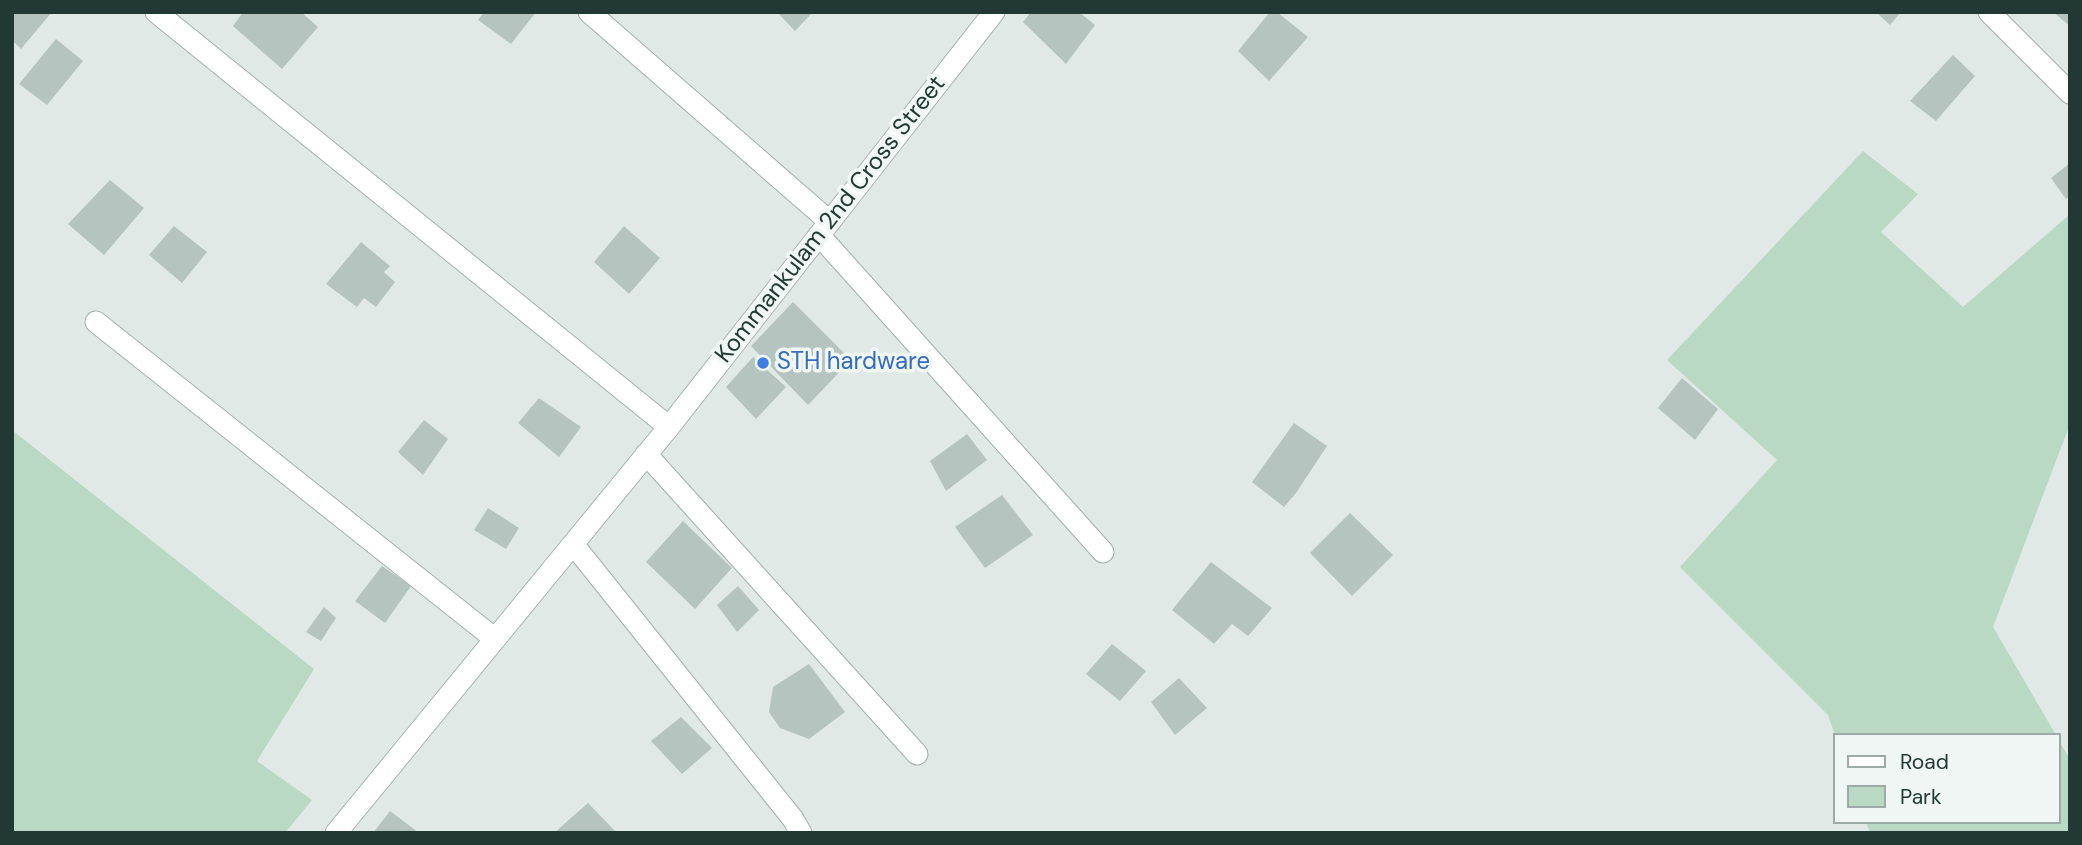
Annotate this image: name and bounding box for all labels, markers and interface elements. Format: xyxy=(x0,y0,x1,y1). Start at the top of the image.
street label: Kommankulam 2nd Cross Street xyxy=(710,71,952,369)
place label: STH hardware xyxy=(777,349,930,377)
marker: STH hardware xyxy=(755,355,771,371)
legend xyxy=(1834,733,2061,824)
text: Road xyxy=(1900,748,1949,776)
text: Park xyxy=(1900,783,1941,811)

